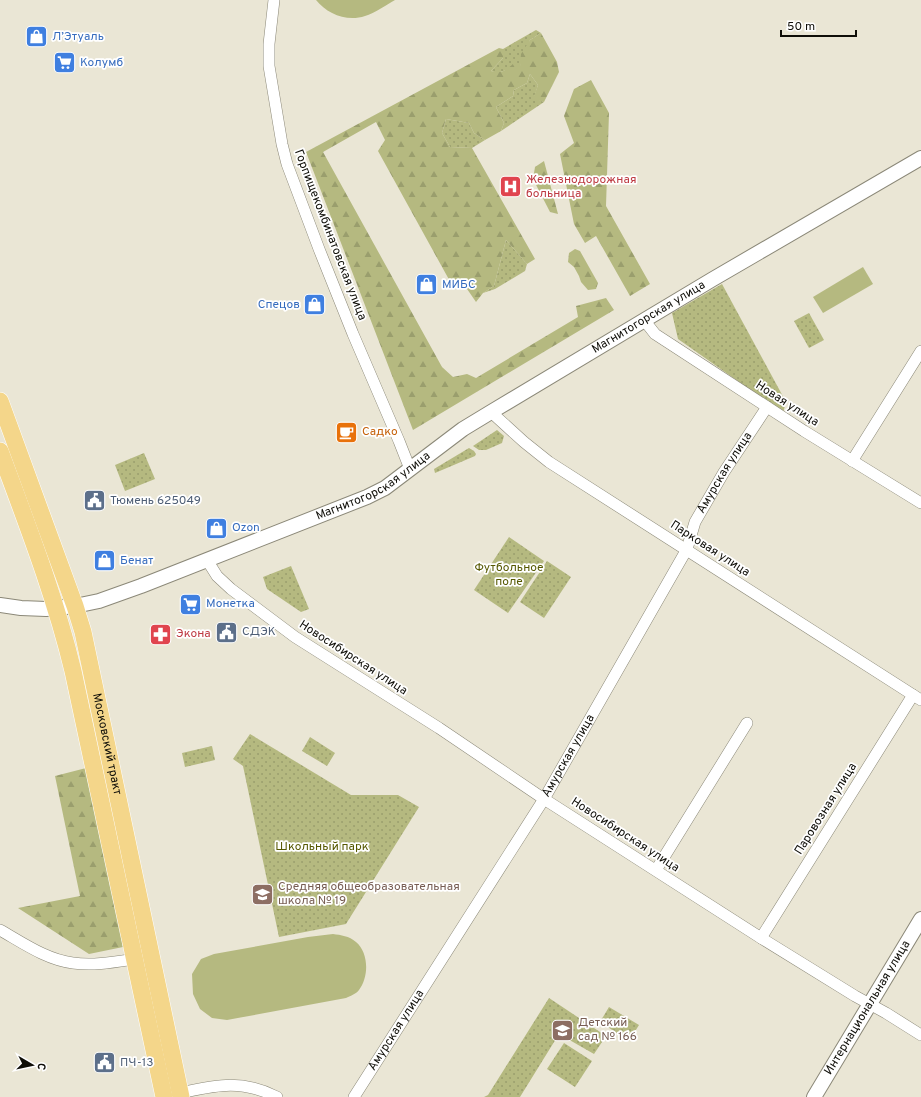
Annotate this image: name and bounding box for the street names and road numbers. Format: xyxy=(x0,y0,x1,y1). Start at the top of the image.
street label: Горпищекомбинатовская улица xyxy=(290,147,370,323)
street label: Магнитогорская улица xyxy=(589,277,708,358)
street label: Новая улица xyxy=(752,378,822,430)
street label: Амурская улица xyxy=(694,429,756,517)
street label: Магнитогорская улица xyxy=(314,448,434,524)
street label: Парковая улица xyxy=(667,517,753,581)
street label: Новосибирская улица xyxy=(296,617,410,699)
street label: Московский тракт xyxy=(88,692,125,797)
street label: Амурская улица xyxy=(539,712,599,800)
street label: Паровозная улица xyxy=(791,760,861,858)
street label: Новосибирская улица xyxy=(568,794,682,876)
street label: Интернациональная улица xyxy=(821,938,914,1078)
street label: Амурская улица xyxy=(365,987,428,1074)

